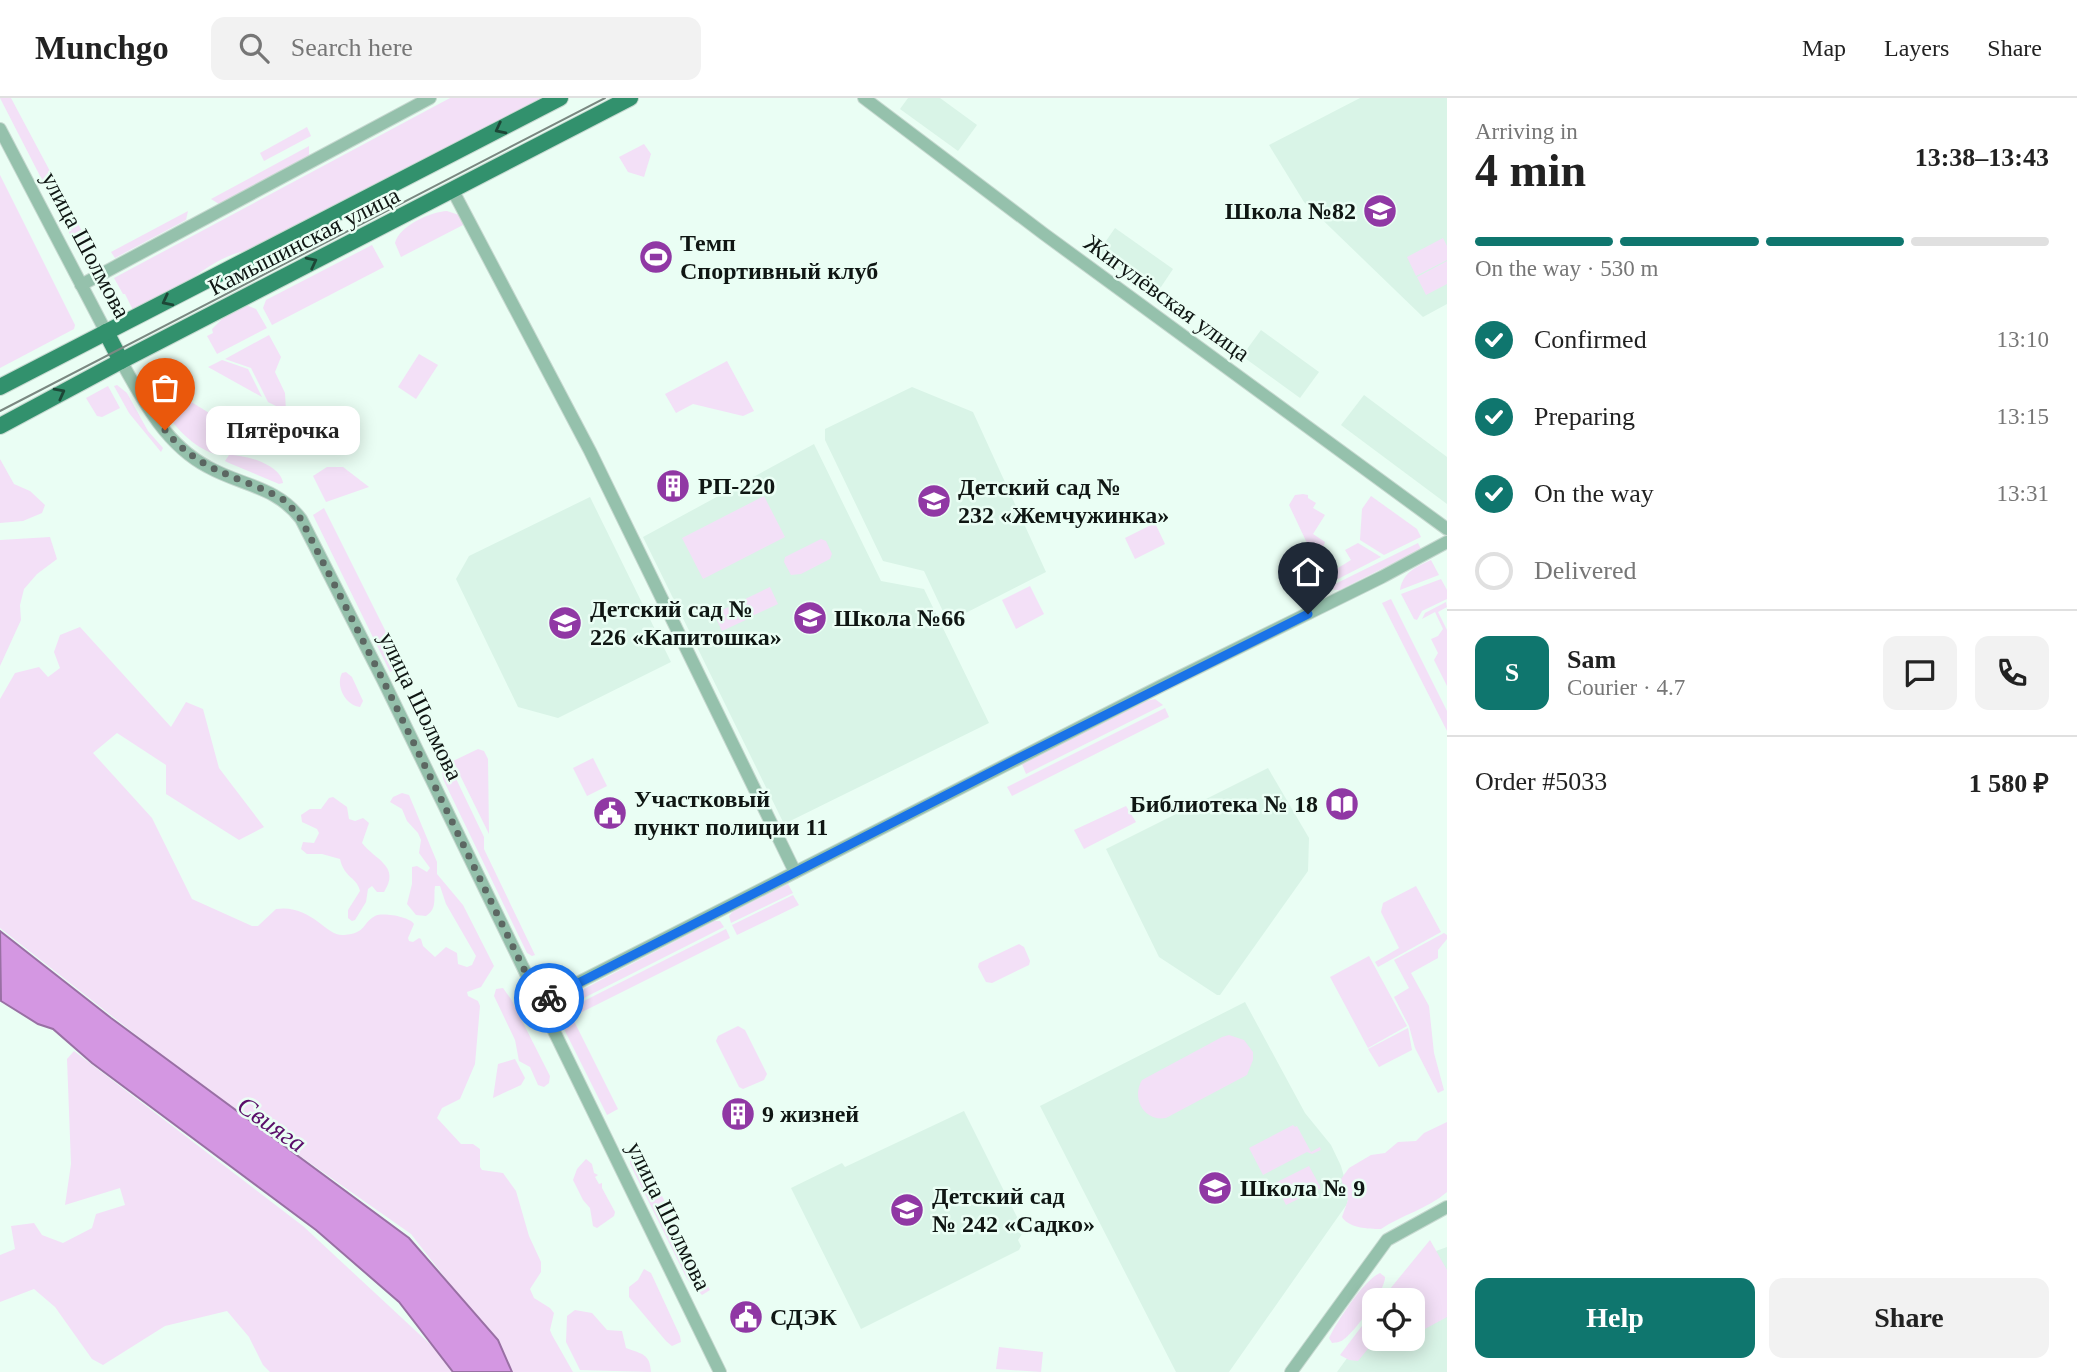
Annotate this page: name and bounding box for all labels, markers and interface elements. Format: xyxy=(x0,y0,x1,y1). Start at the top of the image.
search box xyxy=(211,17,701,80)
icon: search xyxy=(235,29,273,67)
text: Munchgo xyxy=(35,30,169,66)
text: Search here xyxy=(291,33,413,62)
text: Map xyxy=(1802,35,1846,61)
text: Layers xyxy=(1884,35,1949,61)
text: Share xyxy=(1987,35,2042,61)
text: Arriving in xyxy=(1475,119,1578,144)
one-way arrow xyxy=(495,121,507,135)
text: 13:38–13:43 xyxy=(1915,143,2049,172)
text: 4 min xyxy=(1475,145,1586,196)
street label: улица Шолмова xyxy=(36,167,136,323)
street label: Камышинская улица xyxy=(204,181,404,300)
school or university icon: Школа №82 xyxy=(1361,192,1399,230)
place label: Школа №82 xyxy=(1225,198,1356,224)
street label: Жигулёвская улица xyxy=(1079,229,1255,367)
place label: Темп Спортивный клуб xyxy=(680,230,878,284)
sports icon: Темп Спортивный клуб xyxy=(637,238,675,276)
one-way arrow xyxy=(305,256,317,270)
text: On the way · 530 m xyxy=(1475,256,1658,281)
one-way arrow xyxy=(162,293,174,307)
icon: check xyxy=(1475,321,1513,359)
text: Confirmed xyxy=(1534,325,1647,354)
text: 13:10 xyxy=(1997,327,2049,352)
pin xyxy=(135,358,195,430)
icon: bag xyxy=(146,369,184,407)
one-way arrow xyxy=(53,388,65,402)
icon: check xyxy=(1475,398,1513,436)
text: Preparing xyxy=(1534,402,1635,431)
text: 13:15 xyxy=(1997,404,2049,429)
callout: Пятёрочка xyxy=(207,406,361,454)
text: Пятёрочка xyxy=(227,418,339,443)
building icon: РП-220 xyxy=(654,467,692,505)
place label: РП-220 xyxy=(698,473,775,499)
place label: Детский сад № 232 «Жемчужинка» xyxy=(958,474,1169,528)
icon: check xyxy=(1475,475,1513,513)
text: On the way xyxy=(1534,479,1654,508)
text: 13:31 xyxy=(1997,481,2049,506)
school or university icon: Детский сад № 232 «Жемчужинка» xyxy=(915,482,953,520)
pin xyxy=(1278,542,1338,614)
icon: home xyxy=(1289,553,1327,591)
text: Delivered xyxy=(1534,556,1637,585)
place label: Детский сад № 226 «Капитошка» xyxy=(590,596,782,650)
school or university icon: Школа №66 xyxy=(791,599,829,637)
school or university icon: Детский сад № 226 «Капитошка» xyxy=(546,604,584,642)
place label: Школа №66 xyxy=(834,605,965,631)
street label: улица Шолмова xyxy=(374,627,468,785)
button: chat xyxy=(1883,636,1957,710)
button: phone xyxy=(1975,636,2049,710)
text: Sam xyxy=(1567,645,1616,674)
text: S xyxy=(1505,658,1519,687)
text: Courier · 4.7 xyxy=(1567,675,1685,700)
text: Order #5033 xyxy=(1475,767,1607,796)
text: 1 580 ₽ xyxy=(1969,769,2049,798)
library icon: Библиотека № 18 xyxy=(1323,785,1361,823)
place label: Участковый пункт полиции 11 xyxy=(634,786,828,840)
place label: Библиотека № 18 xyxy=(1130,791,1318,817)
public building icon: Участковый пункт полиции 11 xyxy=(591,794,629,832)
courier xyxy=(514,963,584,1033)
icon: bike xyxy=(530,979,568,1017)
water label: Свияга xyxy=(232,1090,312,1158)
building icon: 9 жизней xyxy=(719,1095,757,1133)
place label: 9 жизней xyxy=(762,1101,859,1127)
street label: улица Шолмова xyxy=(622,1137,716,1295)
school or university icon: Школа № 9 xyxy=(1196,1169,1234,1207)
place label: Школа № 9 xyxy=(1240,1175,1365,1201)
place label: Детский сад № 242 «Садко» xyxy=(932,1183,1095,1237)
school or university icon: Детский сад № 242 «Садко» xyxy=(888,1191,926,1229)
button: Help xyxy=(1475,1278,1755,1358)
button: Share xyxy=(1769,1278,2049,1358)
map controls xyxy=(1362,1288,1425,1351)
button: locate xyxy=(1362,1288,1425,1351)
public building icon: СДЭК xyxy=(727,1298,765,1336)
place label: СДЭК xyxy=(770,1304,838,1330)

